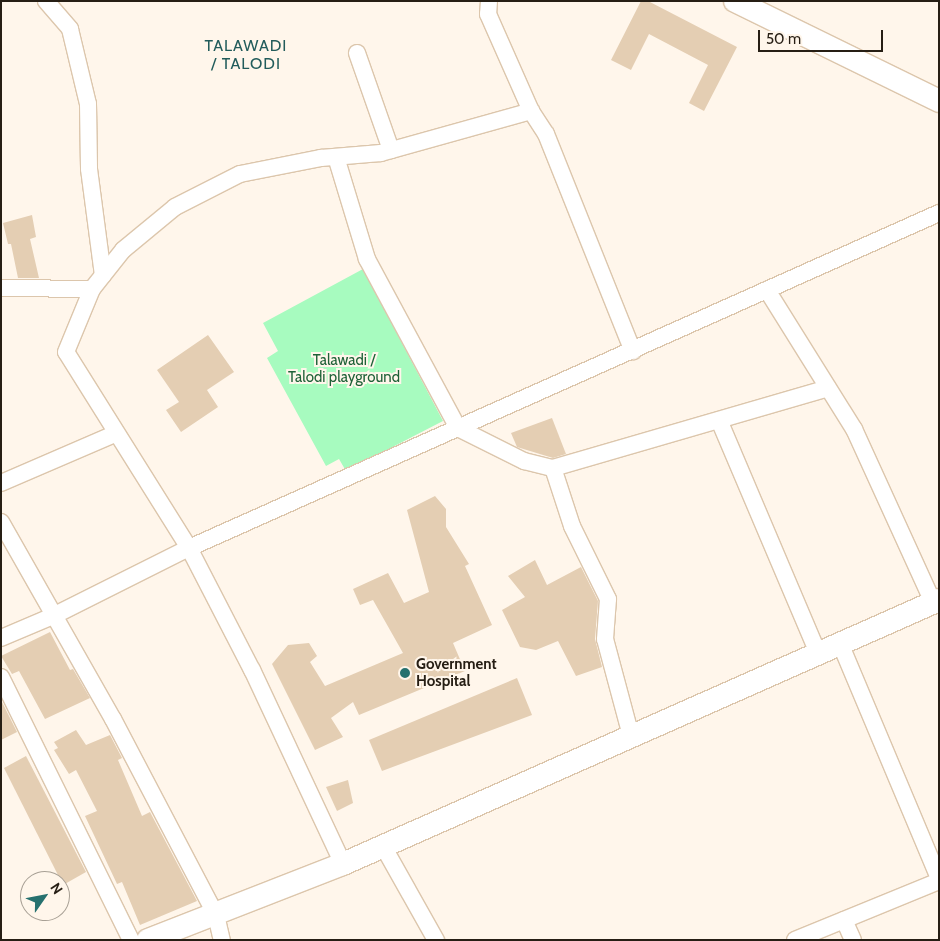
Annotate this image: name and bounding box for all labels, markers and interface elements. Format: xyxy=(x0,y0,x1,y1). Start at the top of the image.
scale bar xyxy=(760,20,885,52)
text: 50 m xyxy=(766,30,801,48)
district label: TALAWADI / TALODI xyxy=(204,36,288,74)
park label: Talawadi / Talodi playground xyxy=(288,351,400,386)
place label: Government Hospital xyxy=(416,655,497,690)
marker: Government Hospital xyxy=(398,666,412,680)
north arrow xyxy=(20,871,70,921)
text: N xyxy=(46,879,67,897)

